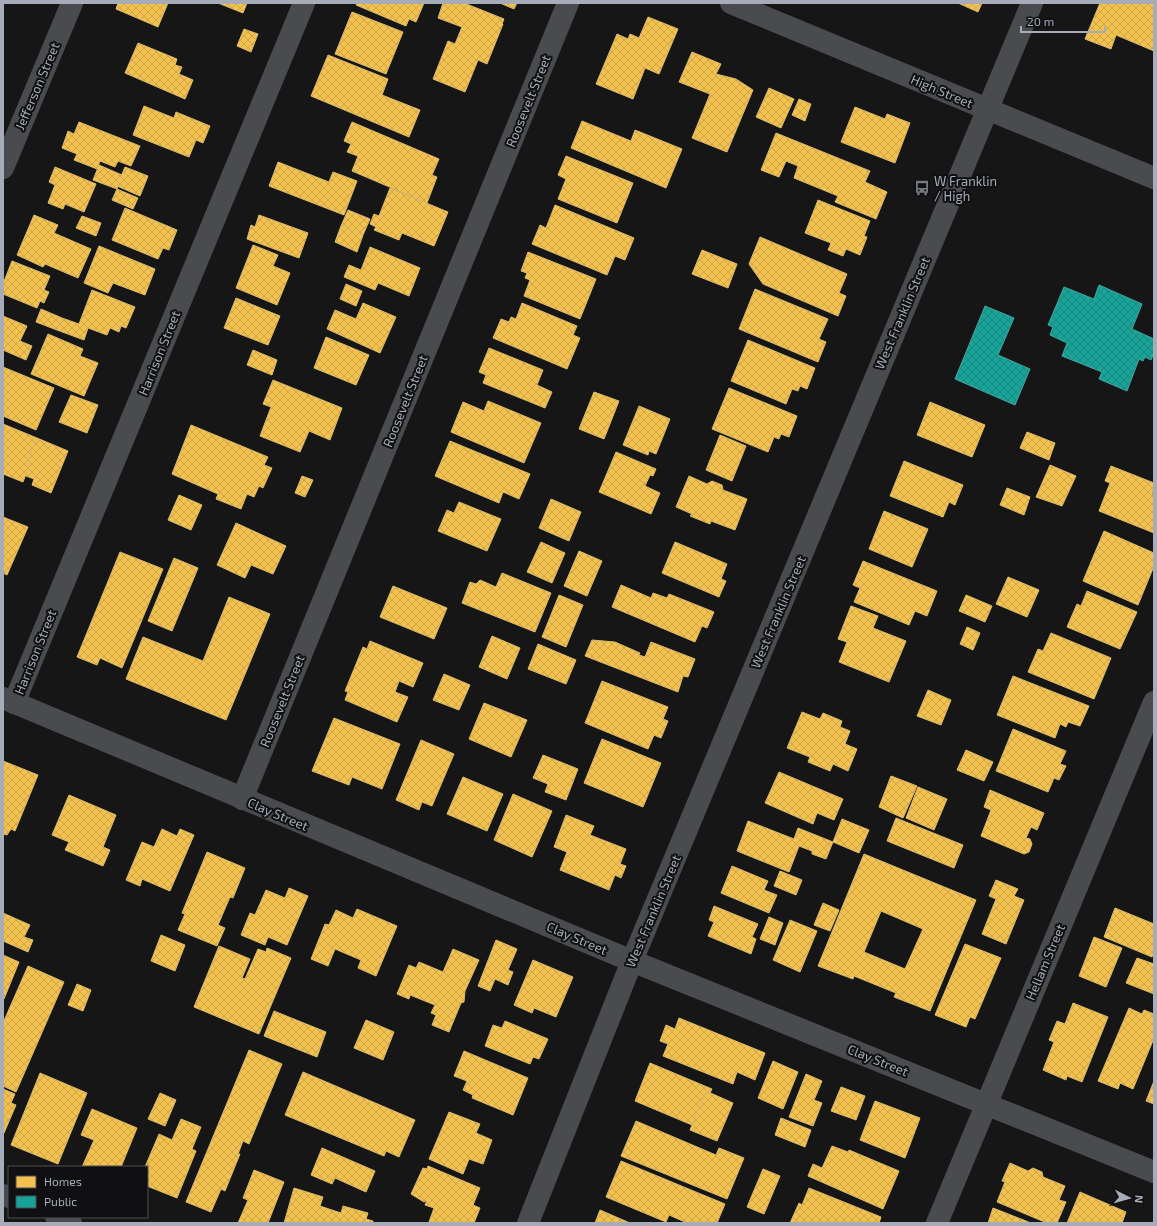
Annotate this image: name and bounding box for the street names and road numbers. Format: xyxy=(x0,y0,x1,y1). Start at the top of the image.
street label: Jefferson Street xyxy=(11,40,63,132)
street label: Roosevelt Street xyxy=(502,53,554,149)
street label: High Street xyxy=(909,71,975,111)
street label: West Franklin Street xyxy=(871,254,933,372)
street label: Harrison Street xyxy=(135,308,183,398)
street label: Roosevelt Street xyxy=(379,353,431,449)
street label: West Franklin Street xyxy=(747,553,809,671)
street label: Harrison Street xyxy=(11,607,59,697)
street label: Roosevelt Street xyxy=(256,653,308,749)
street label: Clay Street xyxy=(245,794,311,834)
street label: West Franklin Street xyxy=(622,852,684,970)
street label: Clay Street xyxy=(544,918,610,958)
street label: Hellam Street xyxy=(1022,922,1068,1002)
street label: Clay Street xyxy=(845,1041,911,1079)

